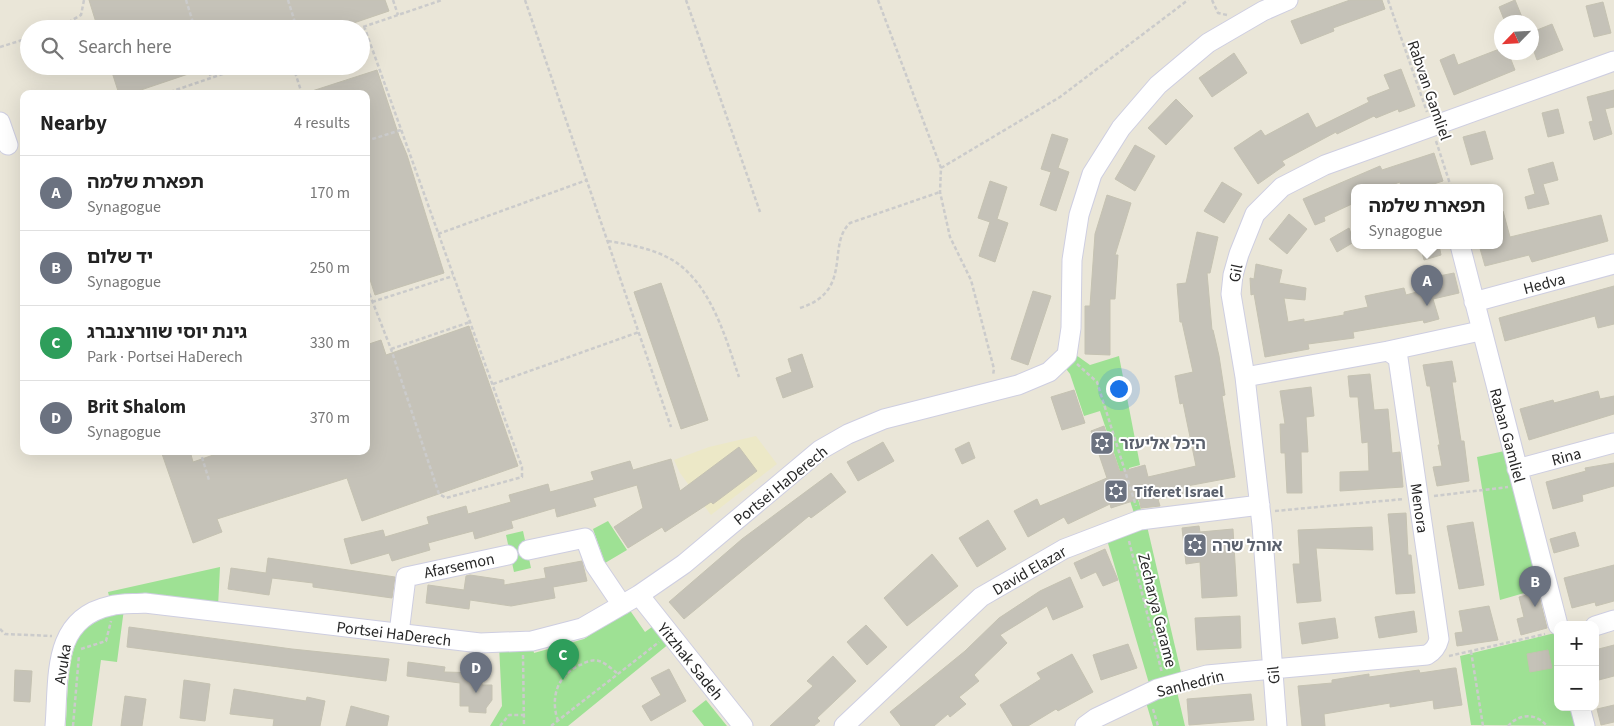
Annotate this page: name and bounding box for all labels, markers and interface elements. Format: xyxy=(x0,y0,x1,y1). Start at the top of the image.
north arrow xyxy=(1494,15,1539,60)
search box xyxy=(20,20,370,75)
icon: search xyxy=(38,34,66,62)
text: Search here xyxy=(78,34,172,61)
street label: Rabvan Gamliel xyxy=(1402,37,1456,143)
text: Nearby xyxy=(40,108,107,138)
text: 4 results xyxy=(294,112,350,134)
text: תפארת שלמה xyxy=(87,169,204,196)
text: A xyxy=(51,182,61,204)
text: 170 m xyxy=(310,182,350,204)
popup xyxy=(1351,184,1503,249)
text: תפארת שלמה xyxy=(1368,193,1486,220)
text: Synagogue xyxy=(87,196,161,218)
text: Synagogue xyxy=(1368,220,1443,242)
text: יד שלום xyxy=(87,244,153,271)
text: B xyxy=(51,257,61,279)
text: 250 m xyxy=(310,257,350,279)
street label: Gil xyxy=(1223,262,1248,284)
pin: A xyxy=(1411,265,1443,306)
street label: Hedva xyxy=(1521,268,1568,300)
text: Synagogue xyxy=(87,271,161,293)
text: גינת יוסי שוורצנברג xyxy=(87,319,247,346)
text: C xyxy=(51,332,61,354)
text: 330 m xyxy=(310,332,350,354)
text: Park · Portsei HaDerech xyxy=(87,346,243,368)
your location xyxy=(1106,376,1132,402)
street label: Raban Gamliel xyxy=(1484,386,1530,485)
text: Brit Shalom xyxy=(87,394,186,421)
text: D xyxy=(51,407,61,429)
text: 370 m xyxy=(310,407,350,429)
text: Synagogue xyxy=(87,421,161,443)
synagogue icon: היכל אליעזר xyxy=(1089,430,1115,456)
place label: היכל אליעזר xyxy=(1120,433,1206,455)
street label: Portsei HaDerech xyxy=(729,441,832,531)
street label: Rina xyxy=(1549,442,1584,471)
synagogue icon: Tiferet Israel xyxy=(1103,478,1129,504)
place label: Tiferet Israel xyxy=(1134,481,1224,503)
street label: Menora xyxy=(1405,482,1433,535)
synagogue icon: אוהל שרה xyxy=(1182,532,1208,558)
place label: אוהל שרה xyxy=(1212,535,1283,557)
street label: David Elazar xyxy=(988,541,1071,601)
street label: Afarsemon xyxy=(422,548,497,584)
street label: Zecharya Garame xyxy=(1132,551,1182,670)
pin: B xyxy=(1519,566,1551,607)
street label: Portsei HaDerech xyxy=(335,616,453,652)
street label: Yitzhak Sadeh xyxy=(652,617,728,705)
map controls xyxy=(1554,621,1599,711)
button: + xyxy=(1554,621,1599,666)
pin: C xyxy=(547,639,579,680)
street label: Avuka xyxy=(49,642,77,686)
pin: D xyxy=(460,652,492,693)
street label: Sanhedrin xyxy=(1154,665,1226,703)
street label: Gil xyxy=(1262,665,1286,685)
button: − xyxy=(1554,666,1599,711)

